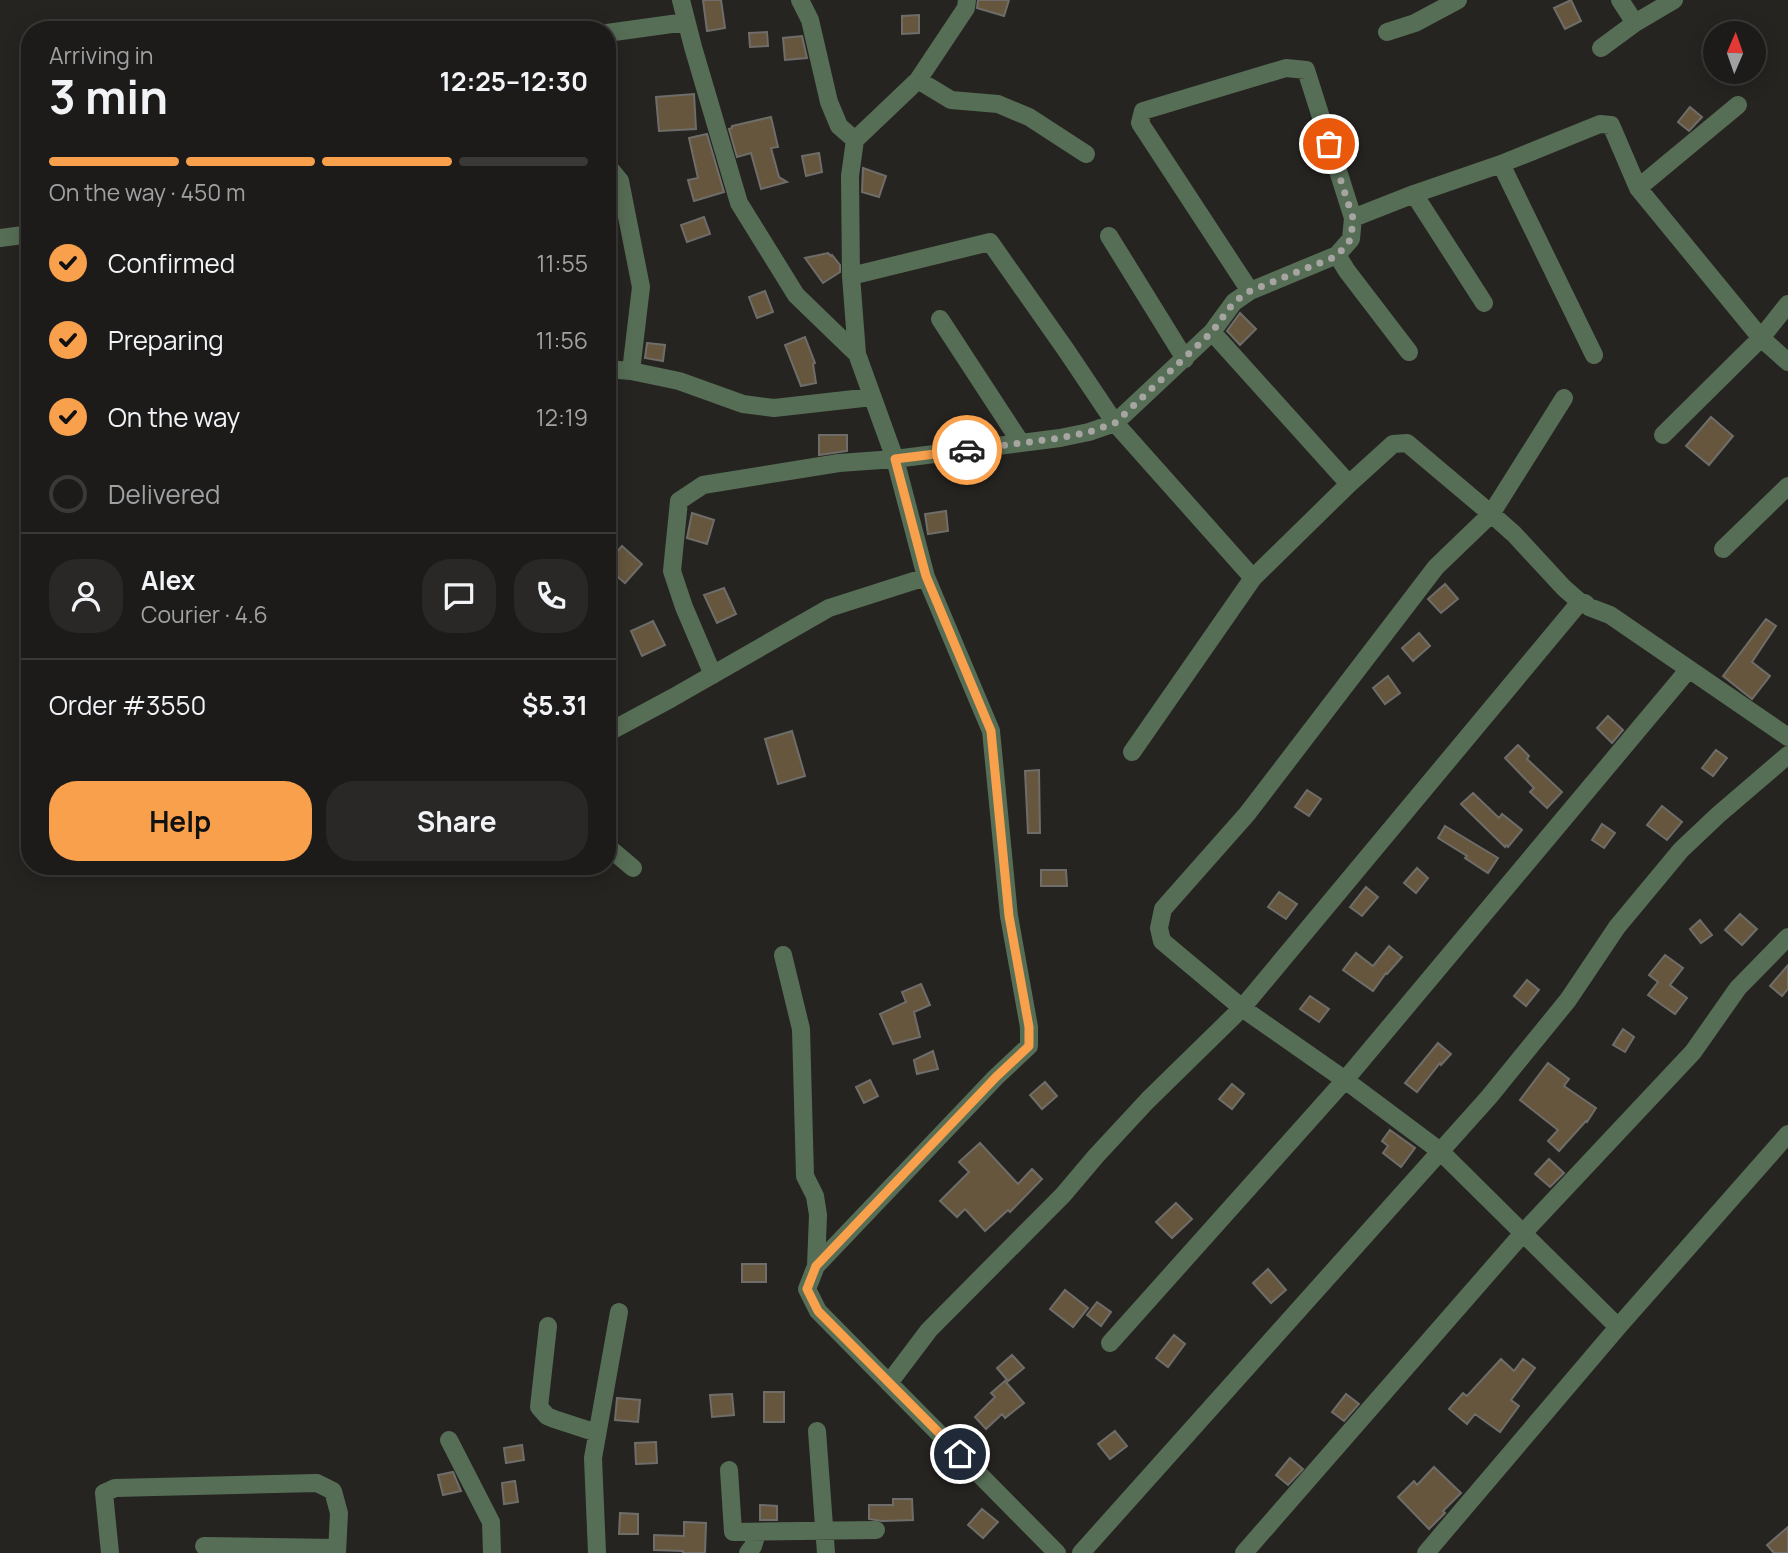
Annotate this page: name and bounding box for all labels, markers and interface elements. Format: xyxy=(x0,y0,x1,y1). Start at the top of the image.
north arrow xyxy=(1703,21,1766,84)
map controls xyxy=(1703,21,1766,84)
text: Arriving in xyxy=(49,39,154,71)
text: 12:25–12:30 xyxy=(440,63,588,99)
text: 3 min xyxy=(49,65,168,128)
pin xyxy=(1299,114,1359,174)
icon: bag xyxy=(1310,125,1348,163)
text: On the way · 450 m xyxy=(49,176,245,208)
icon: check xyxy=(49,244,87,282)
text: Confirmed xyxy=(108,245,235,281)
text: 11:55 xyxy=(537,247,588,279)
icon: check xyxy=(49,321,87,359)
text: Preparing xyxy=(108,322,224,358)
text: 11:56 xyxy=(536,324,588,356)
icon: check xyxy=(49,398,87,436)
text: On the way xyxy=(108,399,240,435)
text: 12:19 xyxy=(536,401,588,433)
courier xyxy=(932,415,1002,485)
icon: car xyxy=(948,431,986,469)
text: Delivered xyxy=(108,476,220,512)
button: person xyxy=(49,559,123,633)
button: chat xyxy=(422,559,496,633)
button: phone xyxy=(514,559,588,633)
text: Alex xyxy=(141,562,195,598)
text: Courier · 4.6 xyxy=(141,598,268,630)
text: Order #3550 xyxy=(49,687,206,723)
text: $5.31 xyxy=(522,687,588,723)
button: Help xyxy=(49,781,312,861)
button: Share xyxy=(326,781,588,861)
pin xyxy=(930,1424,990,1484)
icon: home xyxy=(941,1435,979,1473)

